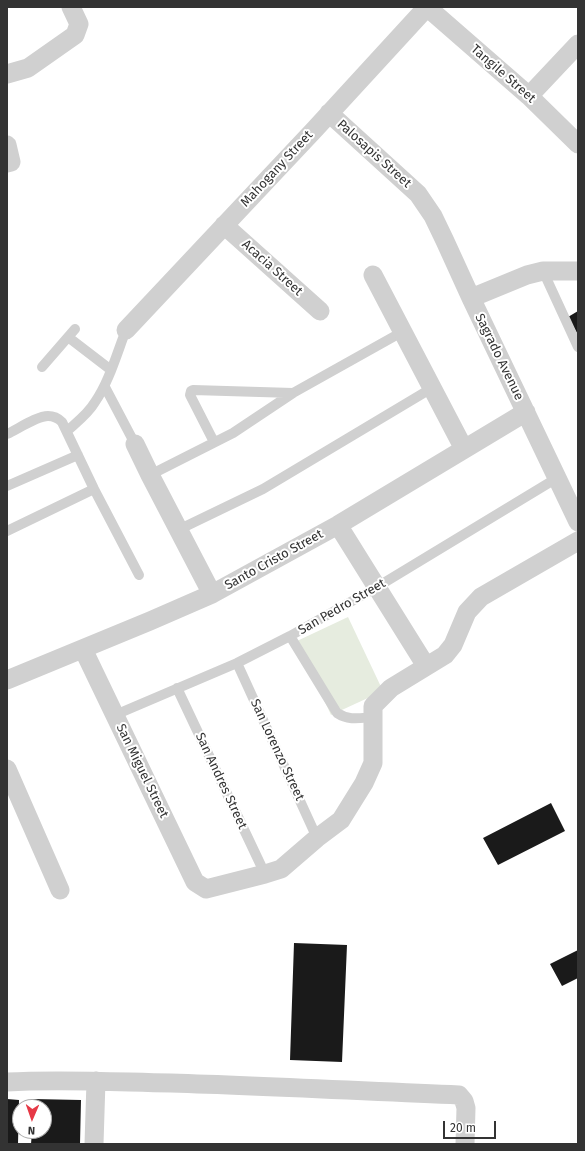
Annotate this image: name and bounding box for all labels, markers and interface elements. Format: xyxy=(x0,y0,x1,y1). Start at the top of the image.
street label: Tangile Street xyxy=(467,42,539,106)
street label: Palosapis Street xyxy=(334,117,414,191)
street label: Mahogany Street xyxy=(238,128,316,210)
street label: Acacia Street xyxy=(238,237,306,299)
street label: Sagrado Avenue xyxy=(471,311,527,403)
street label: Santo Cristo Street xyxy=(222,527,326,593)
street label: San Pedro Street xyxy=(296,576,388,638)
street label: San Lorenzo Street xyxy=(247,697,307,803)
street label: San Miguel Street xyxy=(112,721,172,821)
street label: San Andres Street xyxy=(192,730,250,832)
north arrow xyxy=(12,1099,52,1139)
scale bar xyxy=(445,1113,498,1139)
text: 20 m xyxy=(450,1121,476,1135)
text: N xyxy=(28,1124,35,1137)

